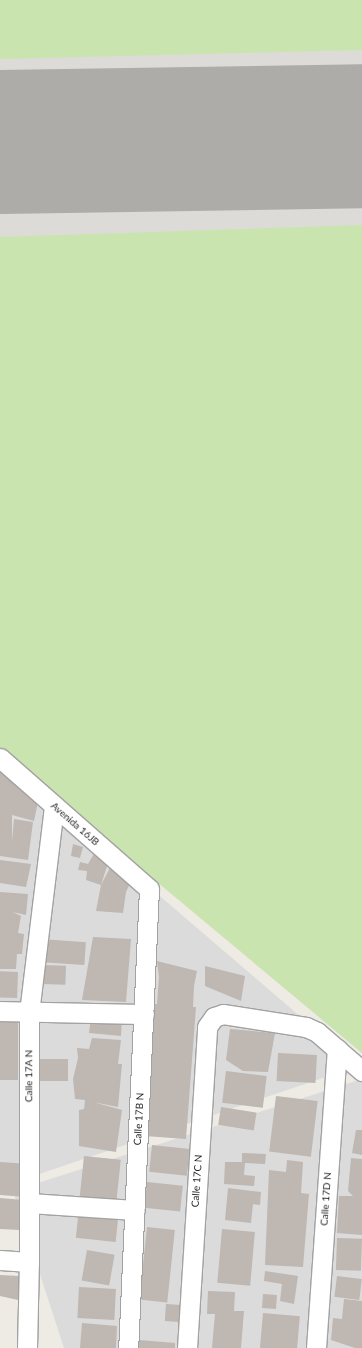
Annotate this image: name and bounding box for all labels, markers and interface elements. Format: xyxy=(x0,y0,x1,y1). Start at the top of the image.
street label: Avenida 16JB xyxy=(48,800,102,848)
street label: Calle 17A N xyxy=(23,1050,35,1102)
street label: Calle 17B N xyxy=(132,1092,146,1146)
street label: Calle 17C N xyxy=(189,1154,205,1208)
street label: Calle 17D N xyxy=(318,1172,334,1226)

